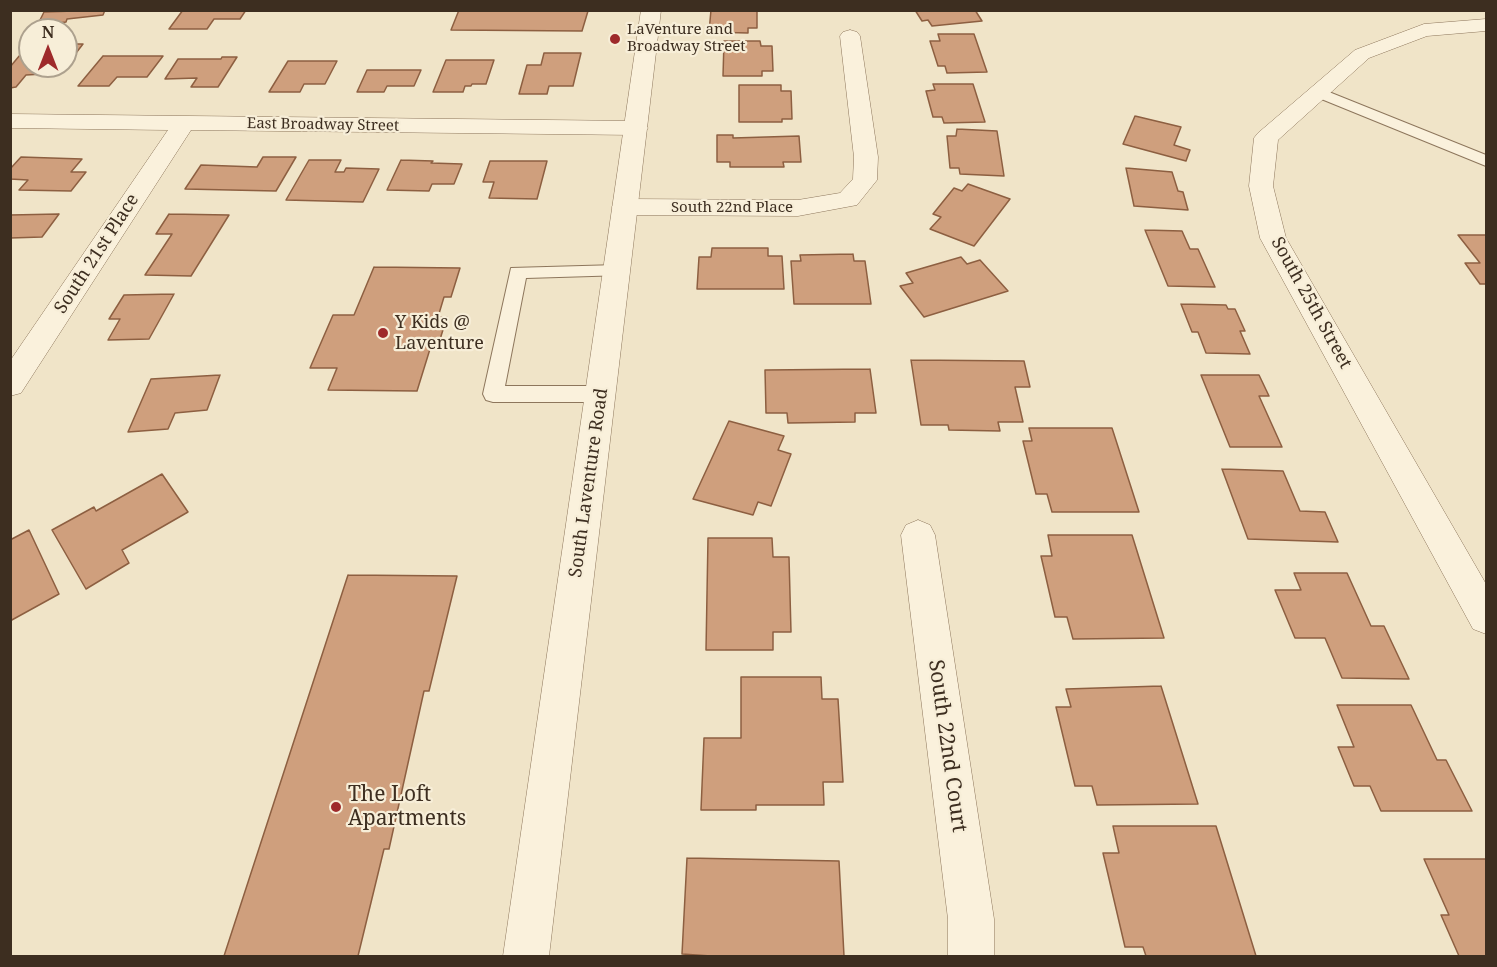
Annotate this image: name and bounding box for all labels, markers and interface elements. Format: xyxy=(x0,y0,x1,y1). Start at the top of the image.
north arrow xyxy=(18,18,78,78)
text: N xyxy=(42,21,54,43)
place label: LaVenture and Broadway Street xyxy=(627,21,745,56)
marker: LaVenture and Broadway Street xyxy=(608,32,622,46)
street label: East Broadway Street xyxy=(247,115,399,135)
street label: South 21st Place xyxy=(50,190,144,318)
street label: South 22nd Place xyxy=(671,199,793,217)
street label: South 25th Street xyxy=(1266,234,1356,372)
place label: Y Kids @ Laventure xyxy=(395,312,484,354)
marker: Y Kids @ Laventure xyxy=(376,326,390,340)
street label: South Laventure Road xyxy=(565,387,613,579)
street label: South 22nd Court xyxy=(922,658,972,834)
place label: The Loft Apartments xyxy=(348,782,466,832)
marker: The Loft Apartments xyxy=(329,800,343,814)

